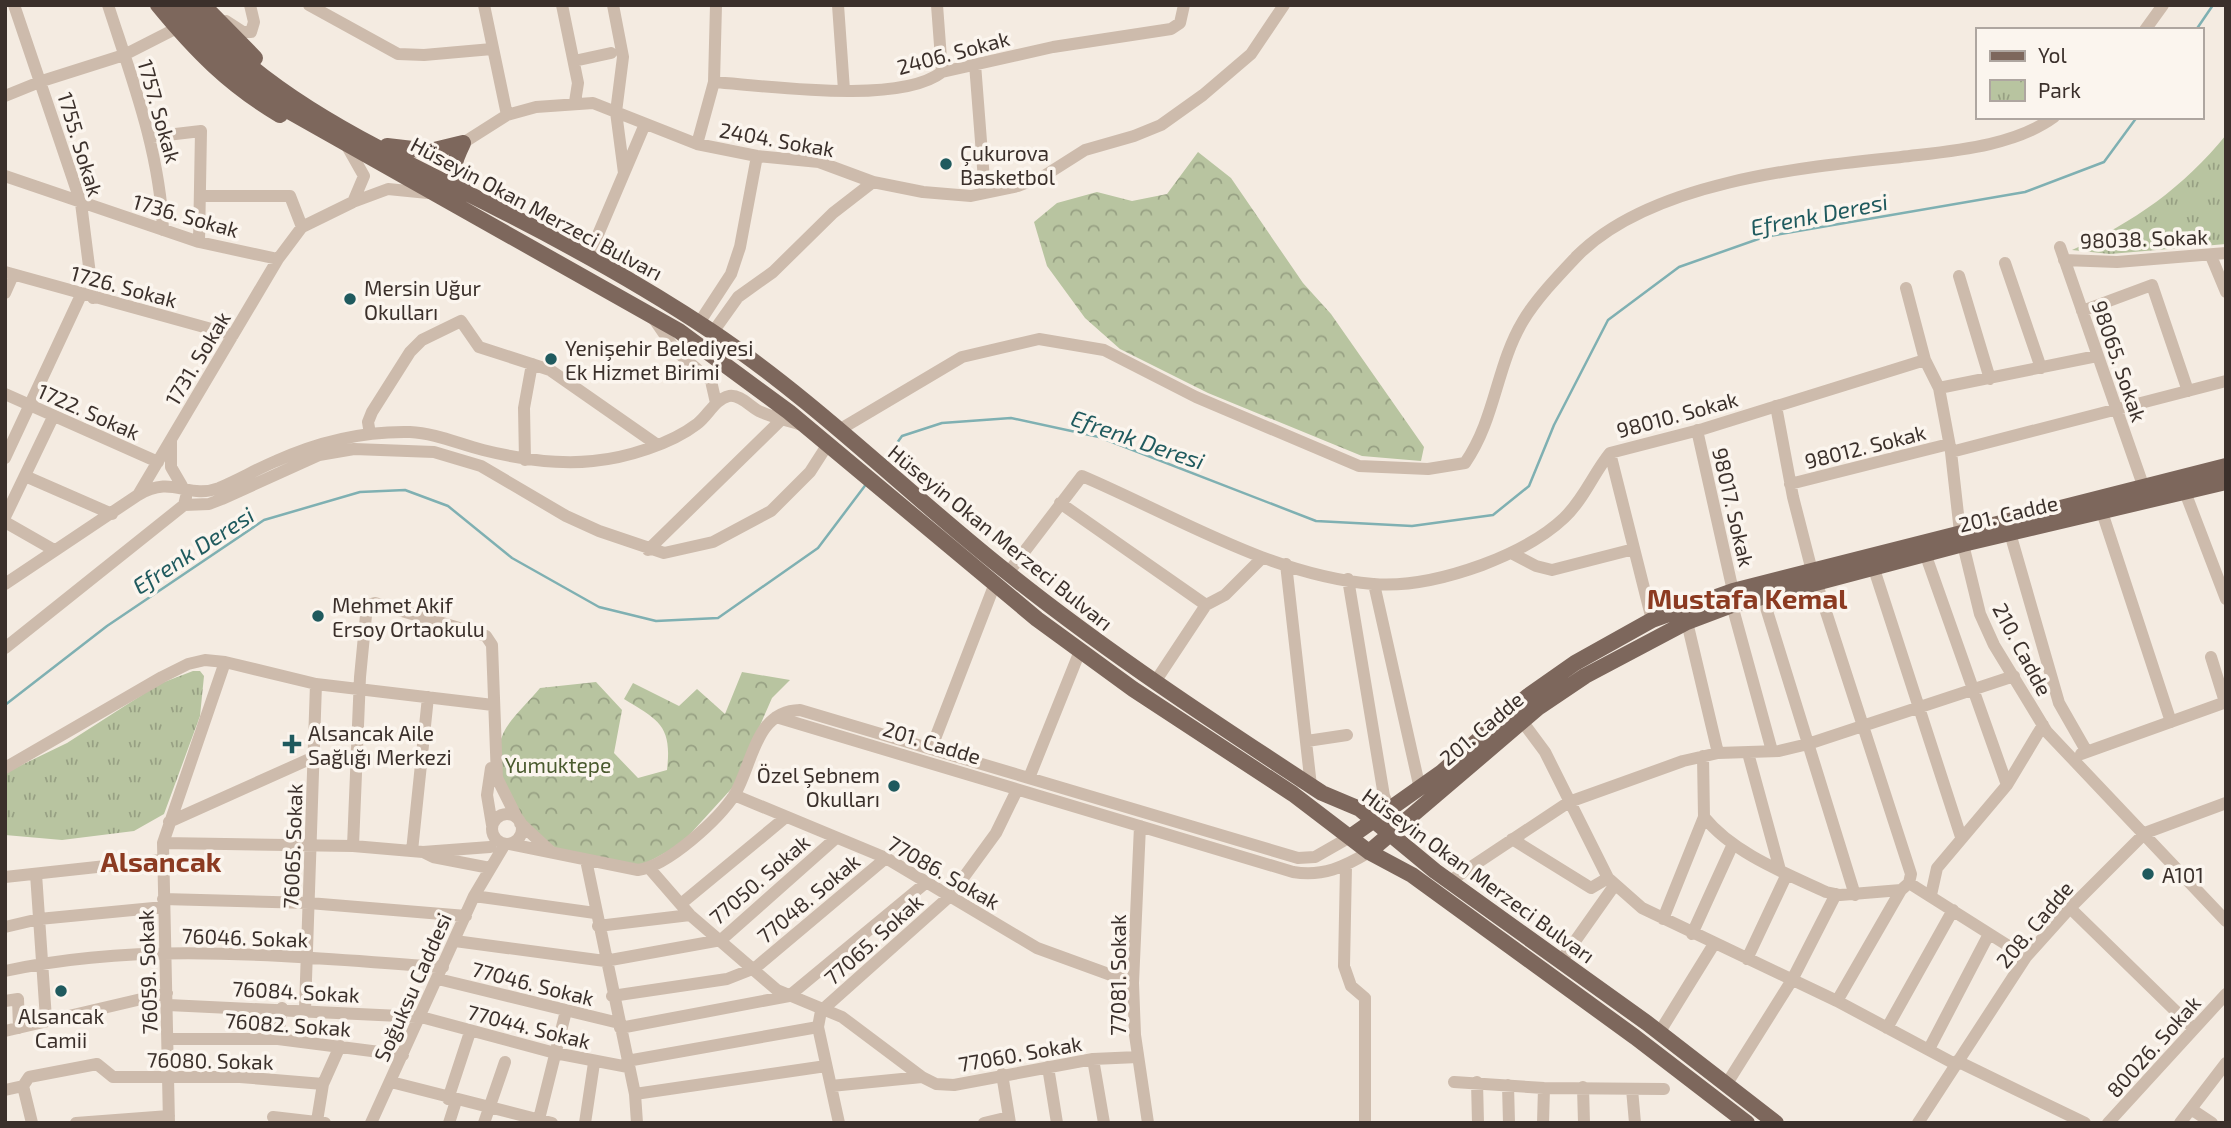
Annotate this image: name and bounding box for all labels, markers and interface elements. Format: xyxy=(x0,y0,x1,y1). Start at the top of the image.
street label: 2406. Sokak xyxy=(894,25,1012,79)
legend xyxy=(1976,28,2203,119)
text: Yol xyxy=(2038,42,2067,67)
street label: 1757. Sokak xyxy=(133,56,187,166)
text: Park xyxy=(2038,77,2081,102)
street label: 1755. Sokak xyxy=(53,89,109,199)
street label: 2404. Sokak xyxy=(718,117,837,161)
street label: Hüseyin Okan Merzeci Bulvarı xyxy=(407,131,667,285)
place label: Çukurova Basketbol xyxy=(960,140,1056,189)
marker: Çukurova Basketbol xyxy=(938,156,954,172)
water label: Efrenk Deresi xyxy=(1748,187,1890,241)
street label: 1736. Sokak xyxy=(130,188,242,242)
street label: 98038. Sokak xyxy=(2080,223,2209,253)
street label: 1726. Sokak xyxy=(68,260,180,312)
place label: Mersin Uğur Okulları xyxy=(364,275,481,324)
marker: Mersin Uğur Okulları xyxy=(342,291,358,307)
street label: 98065. Sokak xyxy=(2088,297,2153,425)
street label: 1731. Sokak xyxy=(159,306,235,410)
place label: Yenişehir Belediyesi Ek Hizmet Birimi xyxy=(565,335,753,384)
marker: Yenişehir Belediyesi Ek Hizmet Birimi xyxy=(543,351,559,367)
street label: 1722. Sokak xyxy=(34,377,144,445)
street label: 98010. Sokak xyxy=(1614,386,1741,442)
water label: Efrenk Deresi xyxy=(1068,403,1209,475)
street label: 98012. Sokak xyxy=(1802,419,1928,473)
street label: Hüseyin Okan Merzeci Bulvarı xyxy=(884,439,1118,635)
street label: 98017. Sokak xyxy=(1708,445,1760,569)
street label: 201. Cadde xyxy=(1956,489,2060,537)
water label: Efrenk Deresi xyxy=(127,500,259,600)
district label: Mustafa Kemal xyxy=(1647,581,1848,615)
place label: Mehmet Akif Ersoy Ortaokulu xyxy=(332,592,485,641)
street label: 210. Cadde xyxy=(1988,598,2058,700)
marker: Mehmet Akif Ersoy Ortaokulu xyxy=(310,608,326,624)
street label: 201. Cadde xyxy=(1434,686,1528,770)
street label: 201. Cadde xyxy=(880,715,984,769)
place label: Alsancak Aile Sağlığı Merkezi xyxy=(308,720,452,769)
marker: Alsancak Aile Sağlığı Merkezi xyxy=(282,734,302,754)
park label: Yumuktepe xyxy=(505,752,611,777)
place label: Özel Şebnem Okulları xyxy=(757,762,880,811)
marker: Özel Şebnem Okulları xyxy=(886,778,902,794)
street label: Hüseyin Okan Merzeci Bulvarı xyxy=(1358,782,1600,968)
street label: 76065. Sokak xyxy=(277,783,307,909)
street label: 77050. Sokak xyxy=(704,829,814,929)
street label: 77086. Sokak xyxy=(884,830,1005,914)
district label: Alsancak xyxy=(101,844,222,878)
street label: 77048. Sokak xyxy=(752,848,865,948)
place label: A101 xyxy=(2162,862,2204,887)
marker: A101 xyxy=(2140,866,2156,882)
street label: 208. Cadde xyxy=(1991,876,2077,972)
street label: 77065. Sokak xyxy=(819,888,927,990)
street label: 76059. Sokak xyxy=(132,909,162,1035)
street label: Soğuksu Caddesi xyxy=(368,909,456,1065)
street label: 77081. Sokak xyxy=(1105,914,1130,1036)
street label: 76046. Sokak xyxy=(181,922,309,952)
street label: 77046. Sokak xyxy=(469,956,597,1010)
street label: 76084. Sokak xyxy=(232,975,360,1007)
marker: Alsancak Camii xyxy=(53,983,69,999)
street label: 80026. Sokak xyxy=(2101,990,2205,1102)
street label: 77044. Sokak xyxy=(465,999,594,1053)
place label: Alsancak Camii xyxy=(18,1003,104,1052)
street label: 76082. Sokak xyxy=(224,1007,352,1041)
street label: 77060. Sokak xyxy=(956,1030,1084,1076)
street label: 76080. Sokak xyxy=(146,1046,274,1074)

